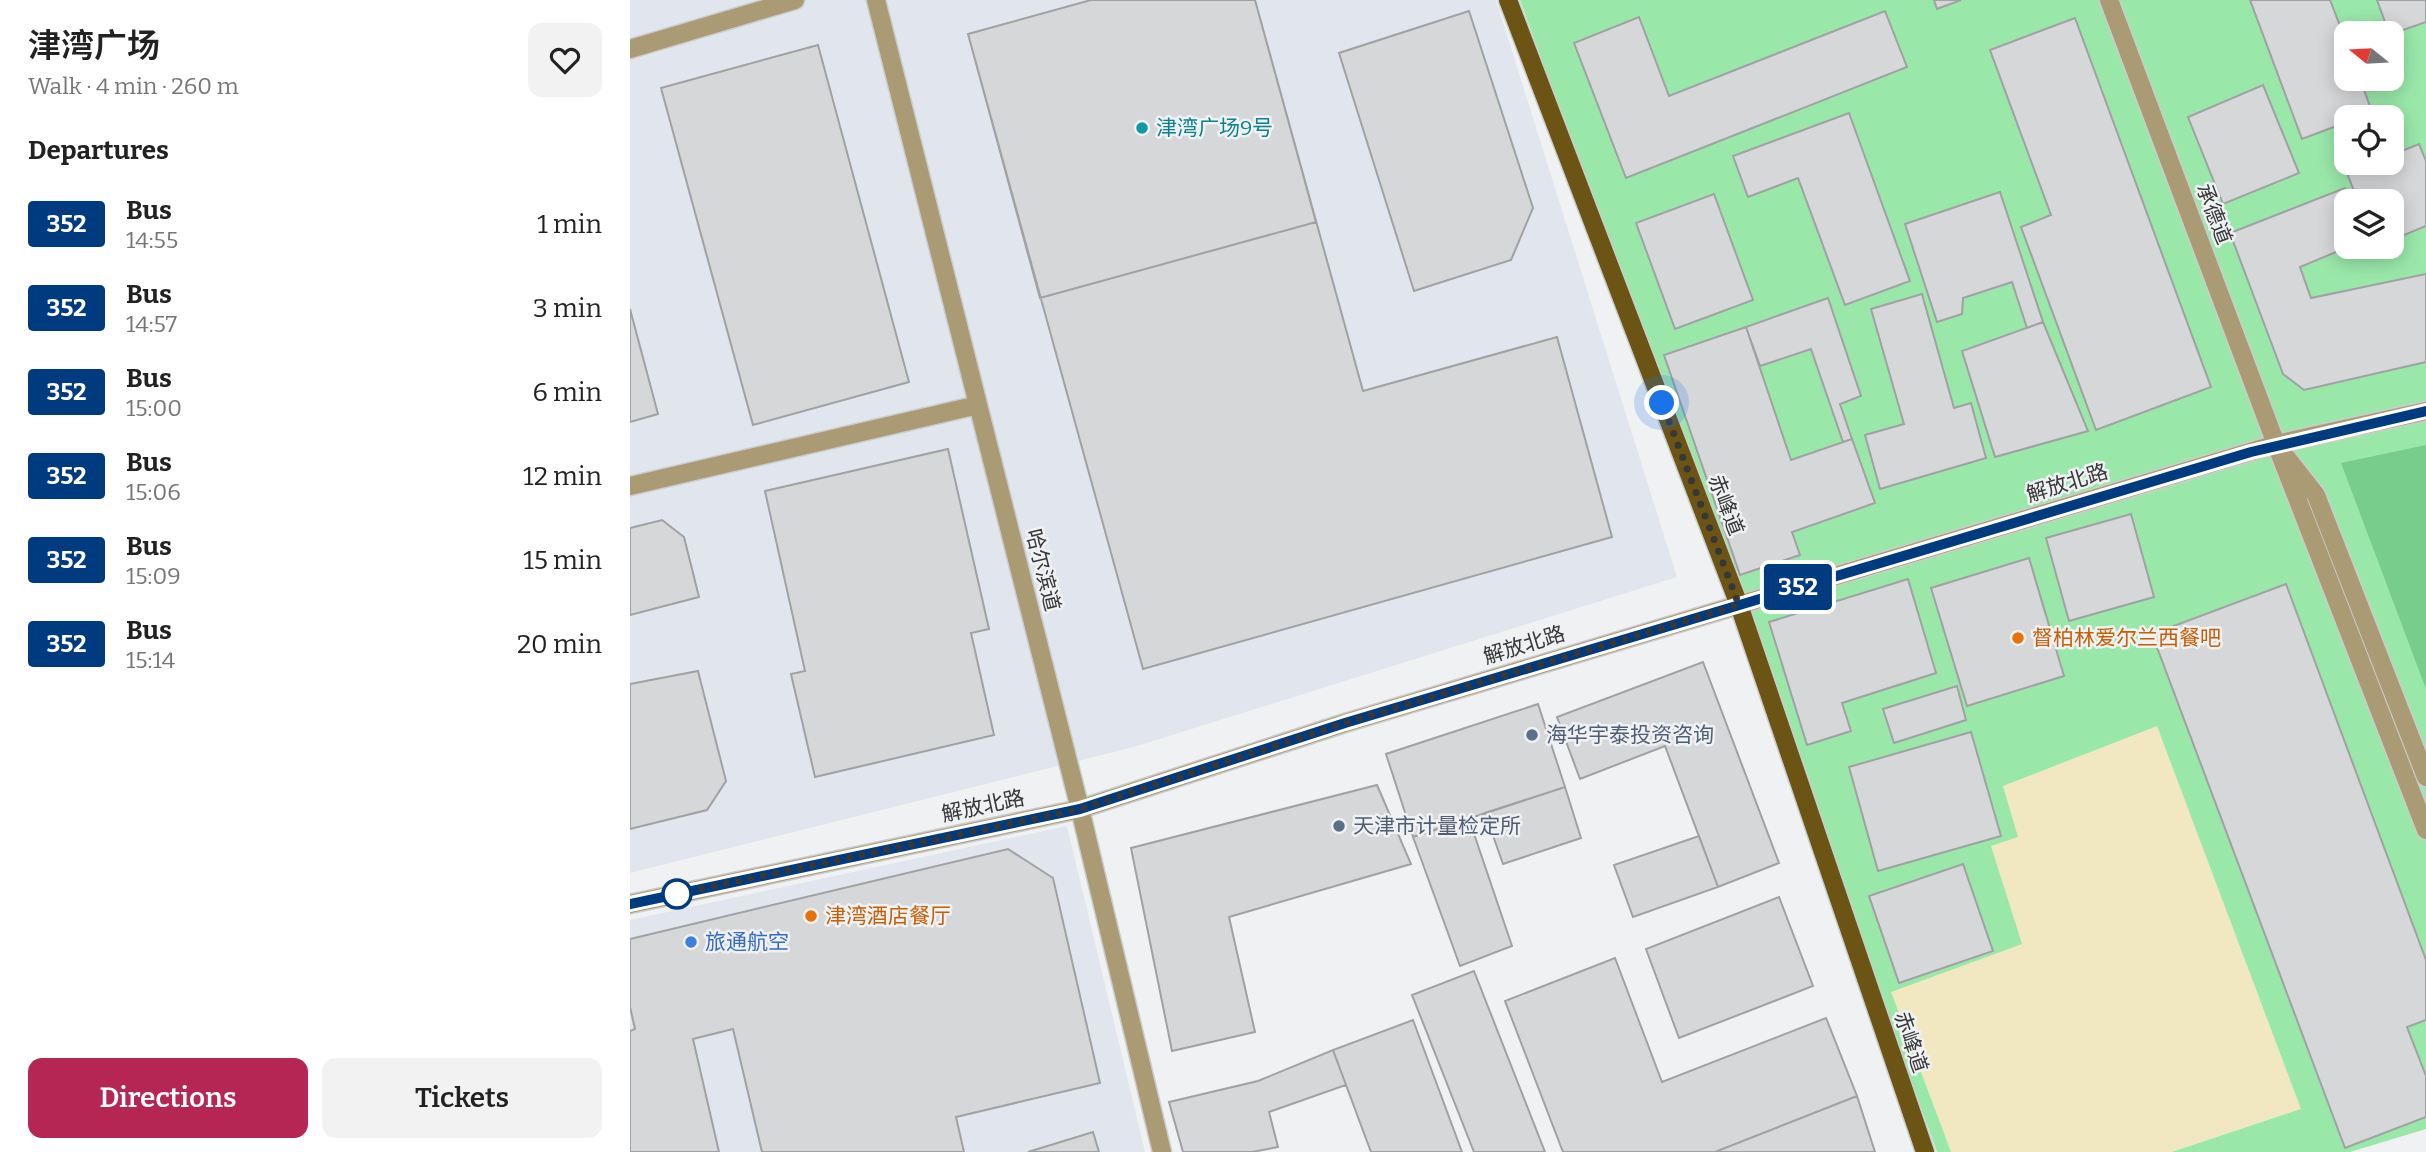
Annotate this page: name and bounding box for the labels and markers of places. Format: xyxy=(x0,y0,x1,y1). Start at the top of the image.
place label: 津湾广场9号 xyxy=(1156,115,1273,141)
marker: 津湾广场9号 xyxy=(1134,120,1150,136)
place label: 督柏林爱尔兰西餐吧 xyxy=(2032,625,2221,651)
marker: 督柏林爱尔兰西餐吧 xyxy=(2010,630,2026,646)
place label: 海华宇泰投资咨询 xyxy=(1546,722,1714,748)
marker: 海华宇泰投资咨询 xyxy=(1524,727,1540,743)
place label: 天津市计量检定所 xyxy=(1353,813,1521,839)
marker: 天津市计量检定所 xyxy=(1331,818,1347,834)
unlabelled marker xyxy=(662,879,692,909)
place label: 津湾酒店餐厅 xyxy=(825,903,951,929)
marker: 津湾酒店餐厅 xyxy=(803,908,819,924)
place label: 旅通航空 xyxy=(705,929,789,955)
marker: 旅通航空 xyxy=(683,934,699,950)

